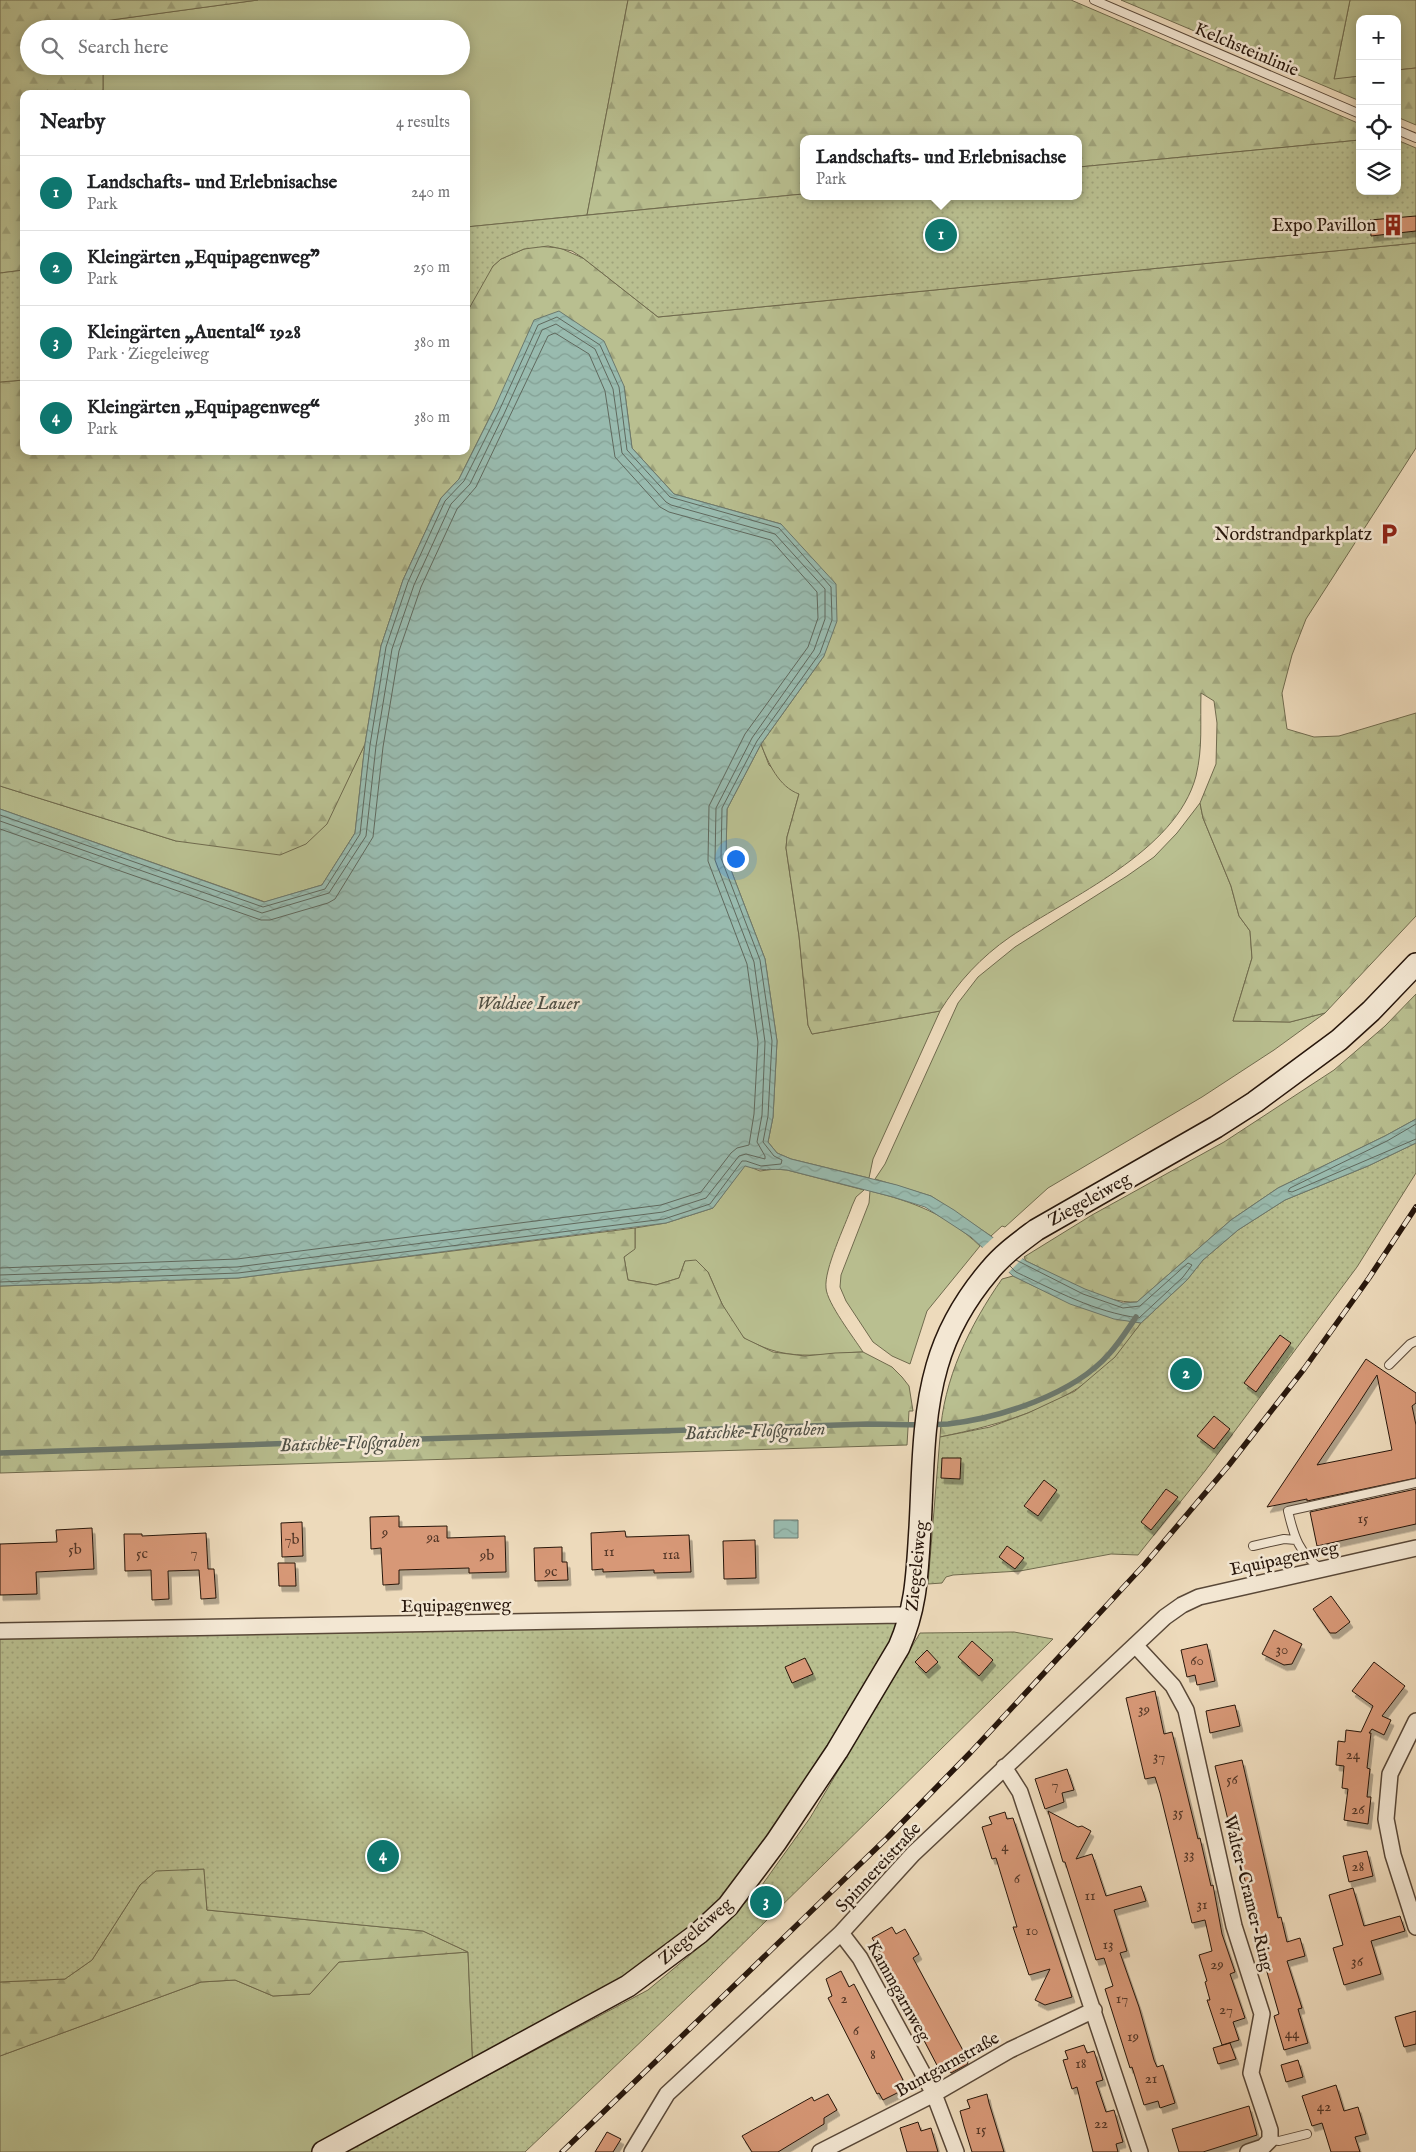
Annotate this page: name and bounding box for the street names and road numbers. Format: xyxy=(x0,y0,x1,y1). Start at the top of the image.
street label: Kelchsteinlinie xyxy=(1191,18,1302,83)
street label: Ziegeleiweg xyxy=(1044,1168,1135,1232)
street label: Ziegeleiweg xyxy=(901,1519,934,1613)
street label: Equipagenweg xyxy=(1228,1537,1341,1582)
street label: Equipagenweg xyxy=(401,1594,512,1619)
street label: Walter-Cramer-Ring xyxy=(1217,1813,1278,1974)
street label: Spinnereistraße xyxy=(831,1818,927,1918)
street label: Ziegeleiweg xyxy=(654,1893,738,1971)
street label: Kammgarnweg xyxy=(860,1937,935,2046)
street label: Buntgarnstraße xyxy=(892,2027,1004,2103)

